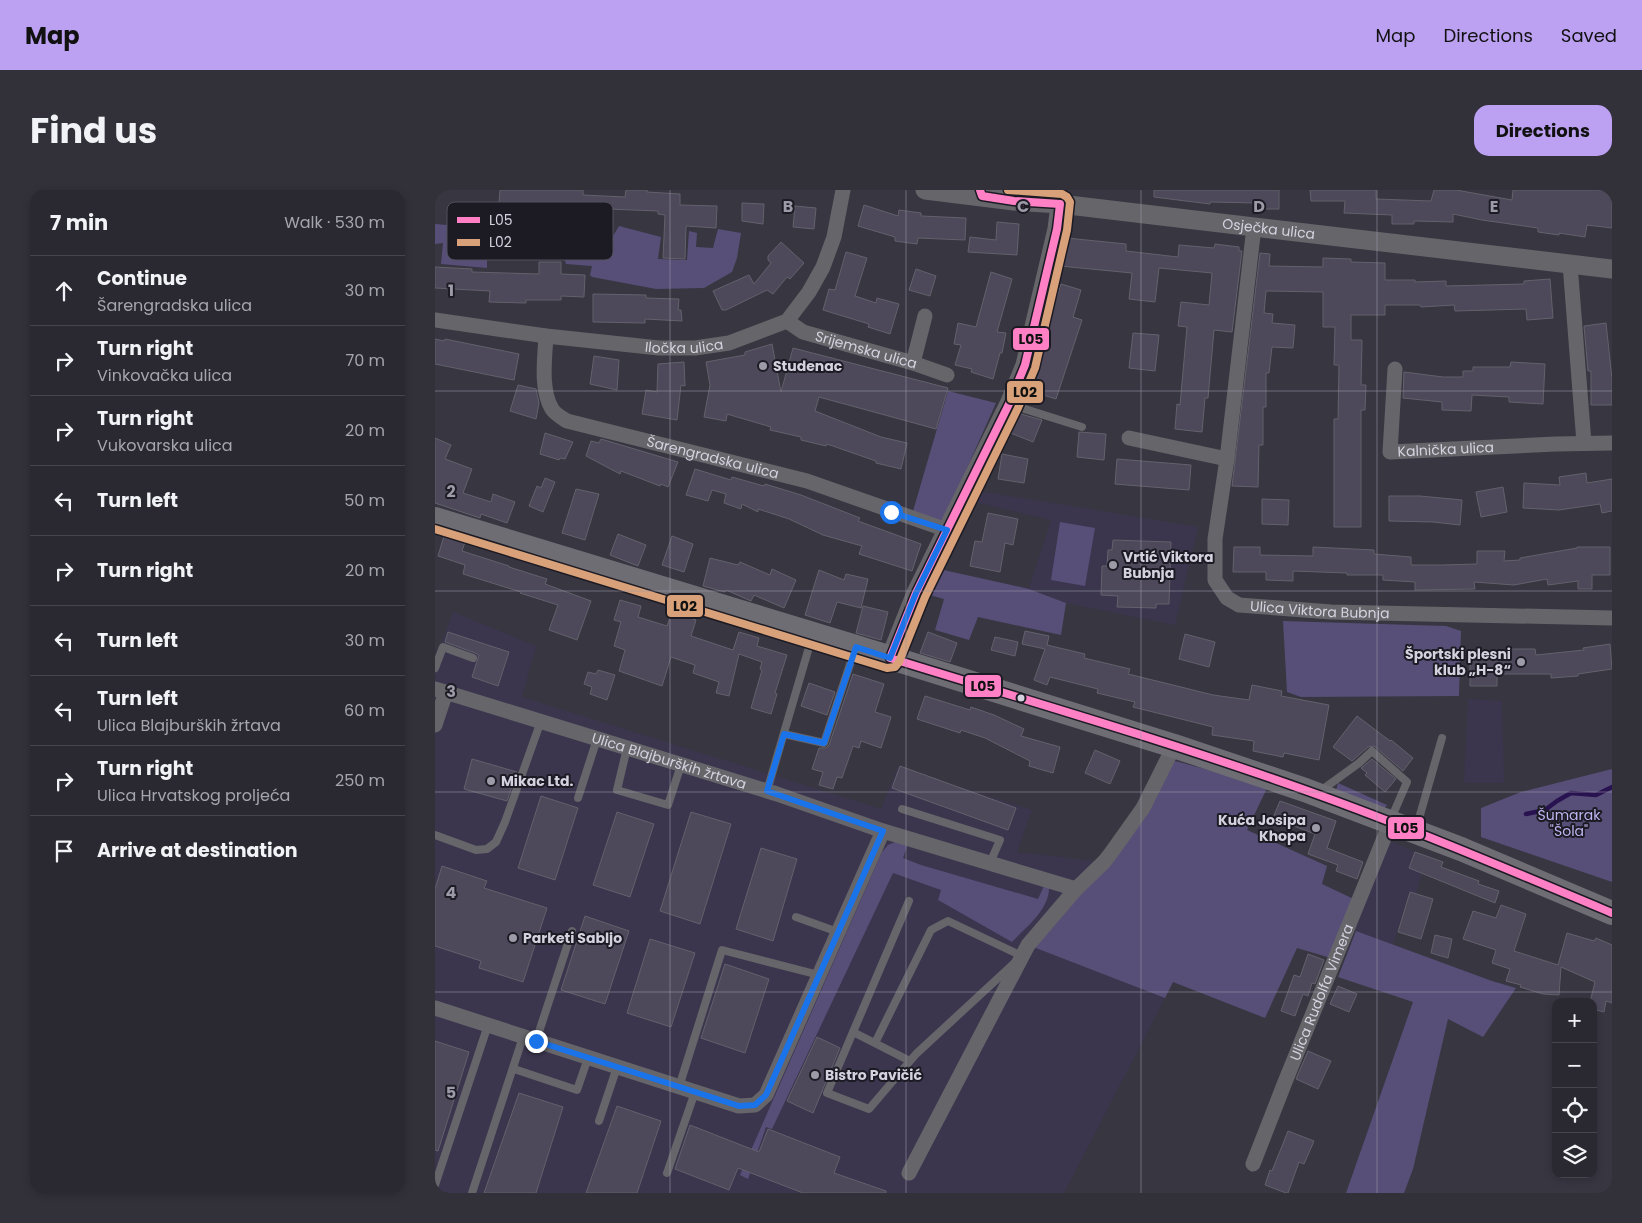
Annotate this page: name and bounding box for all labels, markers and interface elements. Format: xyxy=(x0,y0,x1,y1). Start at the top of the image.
text: Map xyxy=(25,19,80,52)
text: Map xyxy=(1376,23,1415,48)
text: Directions xyxy=(1443,23,1533,48)
text: Saved xyxy=(1561,23,1617,48)
button: Directions xyxy=(1474,105,1612,156)
text: Find us xyxy=(30,106,157,155)
text: B xyxy=(783,195,793,218)
text: C xyxy=(1017,195,1029,218)
text: D xyxy=(1253,195,1265,218)
text: E xyxy=(1490,195,1498,218)
legend xyxy=(447,202,613,260)
text: 7 min xyxy=(50,208,108,237)
text: L05 xyxy=(489,210,513,230)
text: Walk · 530 m xyxy=(284,211,385,234)
street label: Osječka ulica xyxy=(1221,213,1316,244)
text: L02 xyxy=(489,232,512,252)
text: Continue xyxy=(97,265,187,292)
icon: ahead xyxy=(50,277,78,305)
text: 30 m xyxy=(345,279,385,302)
text: 1 xyxy=(448,279,454,302)
text: Šarengradska ulica xyxy=(97,294,252,317)
street label: Srijemska ulica xyxy=(813,326,919,374)
line badge: L05 xyxy=(1012,327,1050,351)
text: L05 xyxy=(1019,329,1043,349)
street label: Iločka ulica xyxy=(644,334,725,358)
text: Turn right xyxy=(97,335,193,362)
icon: right xyxy=(50,347,78,375)
text: 70 m xyxy=(345,349,385,372)
place label: Studenac xyxy=(773,356,843,376)
marker: Studenac xyxy=(757,360,769,372)
text: Vinkovačka ulica xyxy=(97,364,232,387)
line badge: L02 xyxy=(1006,380,1044,404)
text: L02 xyxy=(1013,382,1037,402)
text: Turn right xyxy=(97,405,193,432)
icon: right xyxy=(50,417,78,445)
text: 20 m xyxy=(345,419,385,442)
street label: Šarengradska ulica xyxy=(645,431,781,484)
text: Vukovarska ulica xyxy=(97,434,233,457)
street label: Kalnička ulica xyxy=(1397,437,1494,462)
text: 2 xyxy=(446,480,456,503)
icon: left xyxy=(50,487,78,515)
text: Turn left xyxy=(97,487,178,514)
text: 50 m xyxy=(344,489,385,512)
route start xyxy=(880,501,903,524)
place label: Vrtić Viktora Bubnja xyxy=(1123,547,1214,583)
icon: right xyxy=(50,557,78,585)
text: Turn right xyxy=(97,557,193,584)
text: 20 m xyxy=(345,559,385,582)
marker: Vrtić Viktora Bubnja xyxy=(1107,559,1119,571)
line badge: L02 xyxy=(666,594,704,618)
text: L02 xyxy=(673,596,697,616)
street label: Ulica Viktora Bubnja xyxy=(1249,596,1390,623)
icon: left xyxy=(50,627,78,655)
text: Turn left xyxy=(97,627,178,654)
text: 30 m xyxy=(345,629,385,652)
place label: Športski plesni klub „H-8“ xyxy=(1405,644,1511,680)
marker: Športski plesni klub „H-8“ xyxy=(1515,656,1527,668)
line badge: L05 xyxy=(964,674,1002,698)
text: L05 xyxy=(971,676,995,696)
text: 3 xyxy=(446,680,456,703)
text: Turn left xyxy=(97,685,178,712)
unlabelled marker xyxy=(1016,693,1026,703)
icon: left xyxy=(50,697,78,725)
text: 60 m xyxy=(344,699,385,722)
text: Ulica Blajburških žrtava xyxy=(97,714,281,737)
street label: Ulica Blajburških žrtava xyxy=(589,728,749,794)
text: Turn right xyxy=(97,755,193,782)
icon: right xyxy=(50,767,78,795)
text: 250 m xyxy=(335,769,385,792)
place label: Mikac Ltd. xyxy=(501,771,573,791)
marker: Mikac Ltd. xyxy=(485,775,497,787)
text: Ulica Hrvatskog proljeća xyxy=(97,784,290,807)
park label: Šumarak "Šola" xyxy=(1538,805,1601,841)
place label: Kuća Josipa Khopa xyxy=(1218,810,1306,846)
line badge: L05 xyxy=(1387,816,1425,840)
text: L05 xyxy=(1394,818,1418,838)
marker: Kuća Josipa Khopa xyxy=(1310,822,1322,834)
icon: arrive xyxy=(50,837,78,865)
text: Arrive at destination xyxy=(97,837,298,864)
text: 4 xyxy=(446,881,457,904)
street label: Ulica Rudolfa Vimera xyxy=(1285,921,1358,1064)
place label: Parketi Sabljo xyxy=(523,928,622,948)
marker: Parketi Sabljo xyxy=(507,932,519,944)
map controls xyxy=(1552,998,1597,1178)
button: + xyxy=(1552,998,1597,1043)
route end xyxy=(525,1030,548,1053)
button: − xyxy=(1552,1043,1597,1088)
place label: Bistro Pavičić xyxy=(825,1065,922,1085)
marker: Bistro Pavičić xyxy=(809,1069,821,1081)
text: 5 xyxy=(446,1081,456,1104)
button: locate xyxy=(1552,1088,1597,1133)
button: layers xyxy=(1552,1133,1597,1178)

